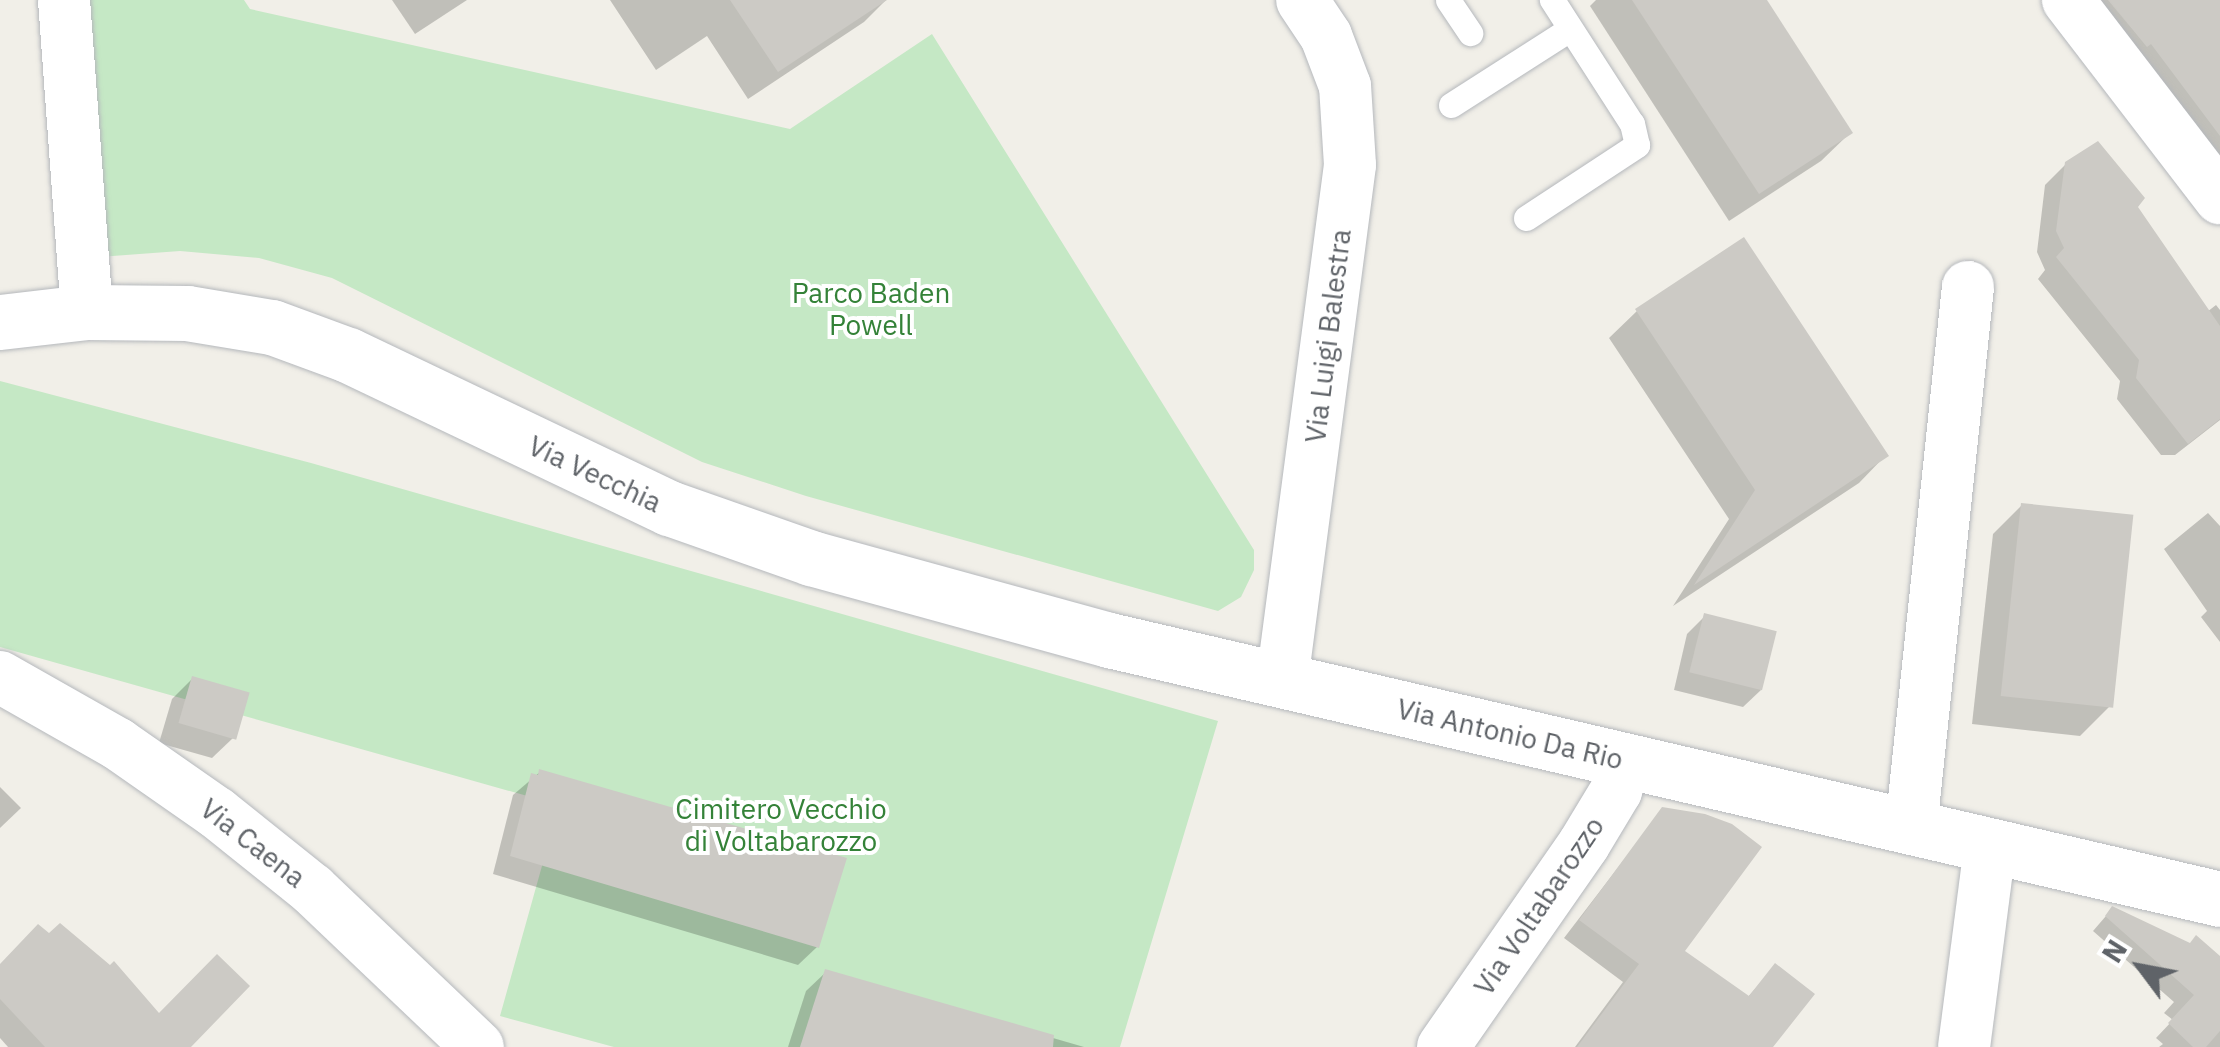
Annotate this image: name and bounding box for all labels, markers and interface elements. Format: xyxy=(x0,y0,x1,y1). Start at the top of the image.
street label: Via Luigi Balestra xyxy=(1298,227,1358,445)
park label: Parco Baden Powell xyxy=(792,276,950,342)
street label: Via Vecchia xyxy=(523,429,667,519)
street label: Via Antonio Da Rio xyxy=(1394,692,1626,776)
street label: Via Caena xyxy=(194,792,312,894)
park label: Cimitero Vecchio di Voltabarozzo xyxy=(675,792,887,858)
street label: Via Voltabarozzo xyxy=(1467,810,1611,1002)
north arrow xyxy=(2090,917,2190,1017)
text: N xyxy=(2093,932,2135,969)

